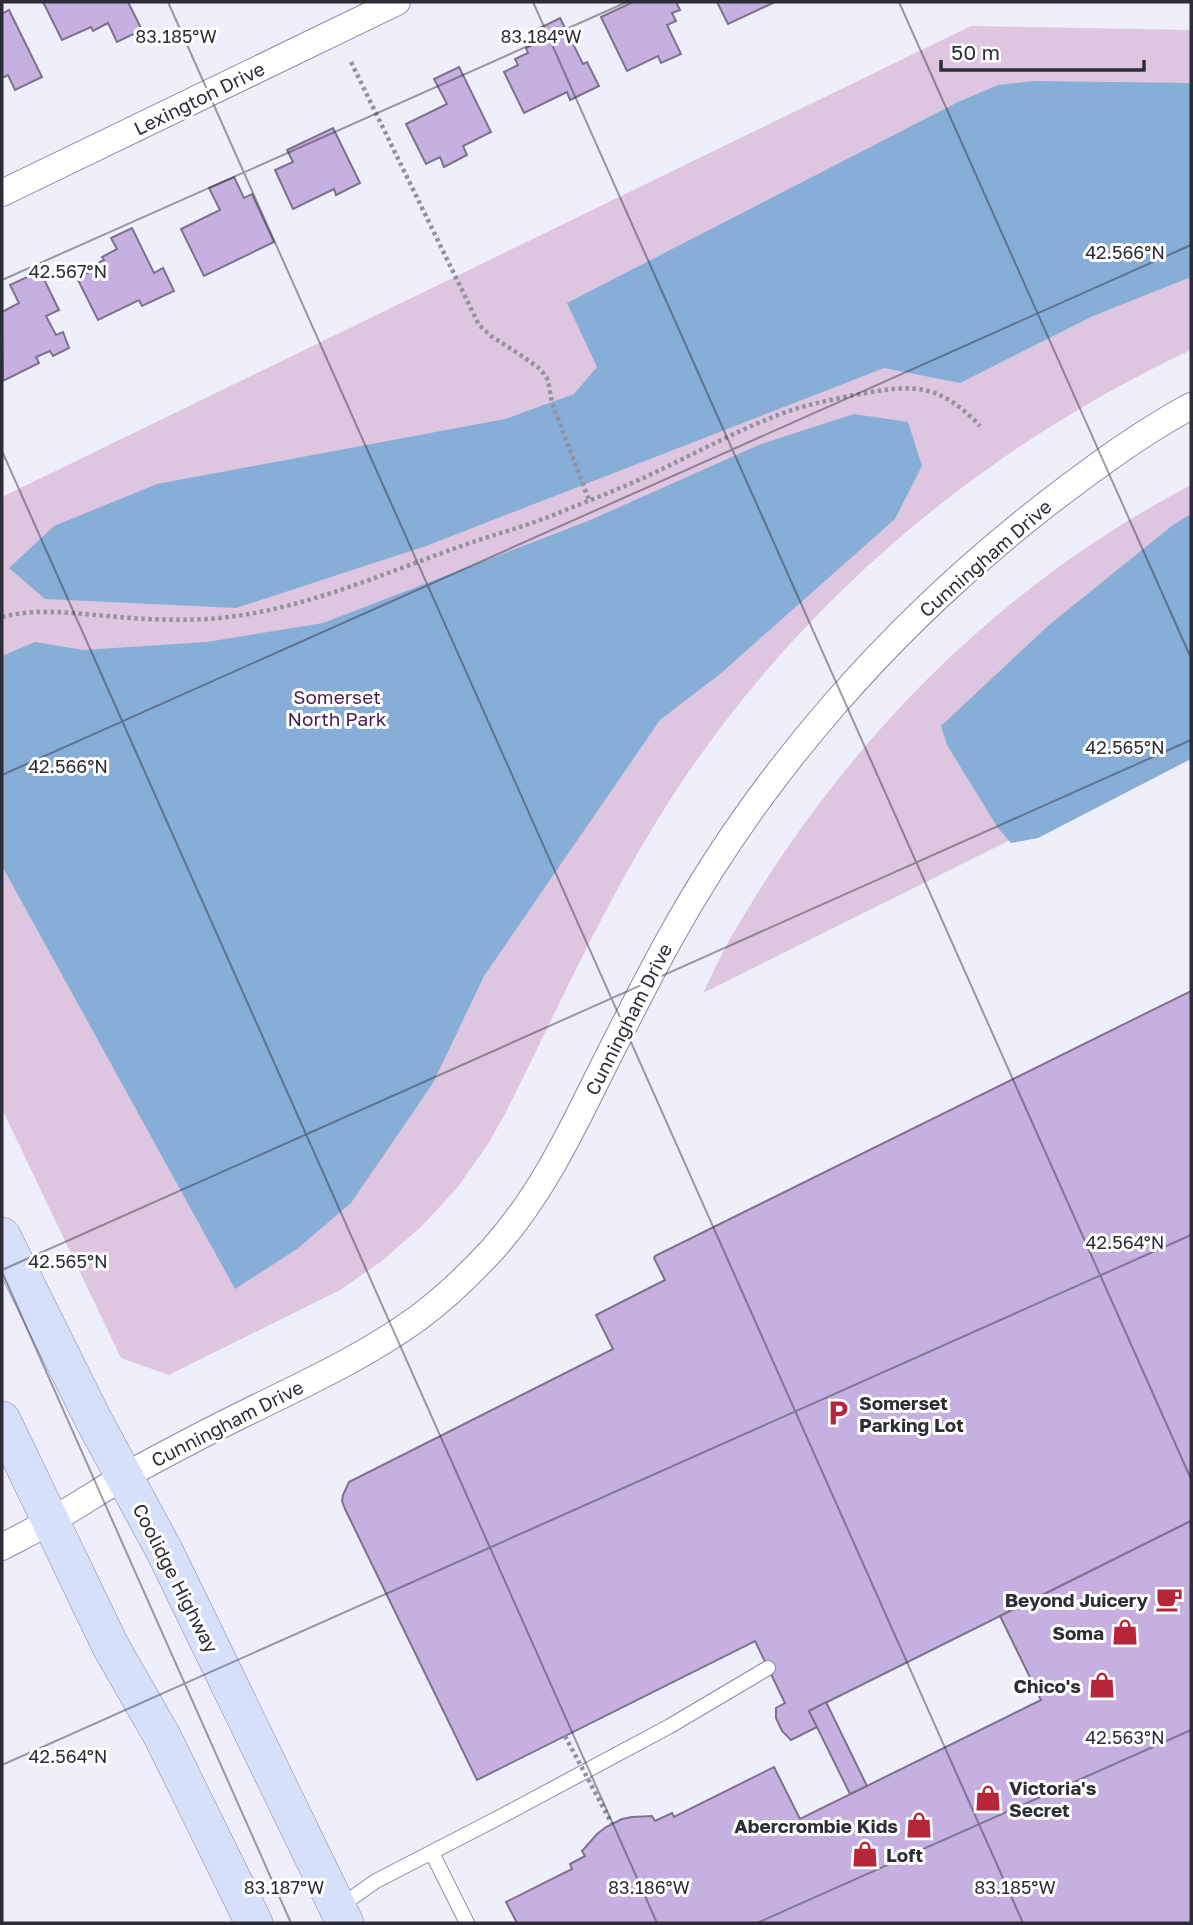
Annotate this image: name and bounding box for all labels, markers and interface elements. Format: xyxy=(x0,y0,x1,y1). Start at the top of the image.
text: 83.185°W xyxy=(135,25,217,47)
text: 83.184°W xyxy=(501,25,582,47)
scale bar xyxy=(941,28,1144,72)
text: 50 m xyxy=(951,39,1000,65)
street label: Lexington Drive xyxy=(130,56,268,140)
text: 42.566°N xyxy=(1085,241,1165,263)
text: 42.567°N xyxy=(29,260,107,282)
street label: Cunningham Drive xyxy=(914,494,1056,622)
park label: Somerset North Park xyxy=(288,685,387,730)
text: 42.565°N xyxy=(1085,736,1165,758)
text: 42.566°N xyxy=(28,755,108,777)
street label: Cunningham Drive xyxy=(580,939,676,1099)
text: 42.564°N xyxy=(1086,1231,1164,1253)
text: 42.565°N xyxy=(28,1250,108,1272)
street label: Cunningham Drive xyxy=(147,1375,307,1471)
place label: Somerset Parking Lot xyxy=(859,1391,964,1436)
parking icon: Somerset Parking Lot xyxy=(823,1398,853,1428)
street label: Coolidge Highway xyxy=(128,1499,224,1657)
cafe icon: Beyond Juicery xyxy=(1154,1584,1184,1614)
place label: Beyond Juicery xyxy=(1005,1588,1149,1611)
shop icon: Soma xyxy=(1110,1617,1140,1647)
place label: Soma xyxy=(1052,1621,1104,1644)
shop icon: Chico's xyxy=(1087,1670,1117,1700)
place label: Chico's xyxy=(1013,1674,1081,1697)
text: 42.563°N xyxy=(1085,1726,1165,1748)
text: 42.564°N xyxy=(29,1745,107,1767)
place label: Victoria's Secret xyxy=(1009,1776,1097,1821)
shop icon: Victoria's Secret xyxy=(973,1783,1003,1813)
shop icon: Abercrombie Kids xyxy=(904,1810,934,1840)
place label: Abercrombie Kids xyxy=(734,1814,898,1837)
shop icon: Loft xyxy=(850,1839,880,1869)
place label: Loft xyxy=(886,1843,923,1866)
text: 83.187°W xyxy=(244,1876,324,1898)
text: 83.186°W xyxy=(608,1876,690,1898)
text: 83.185°W xyxy=(974,1876,1056,1898)

